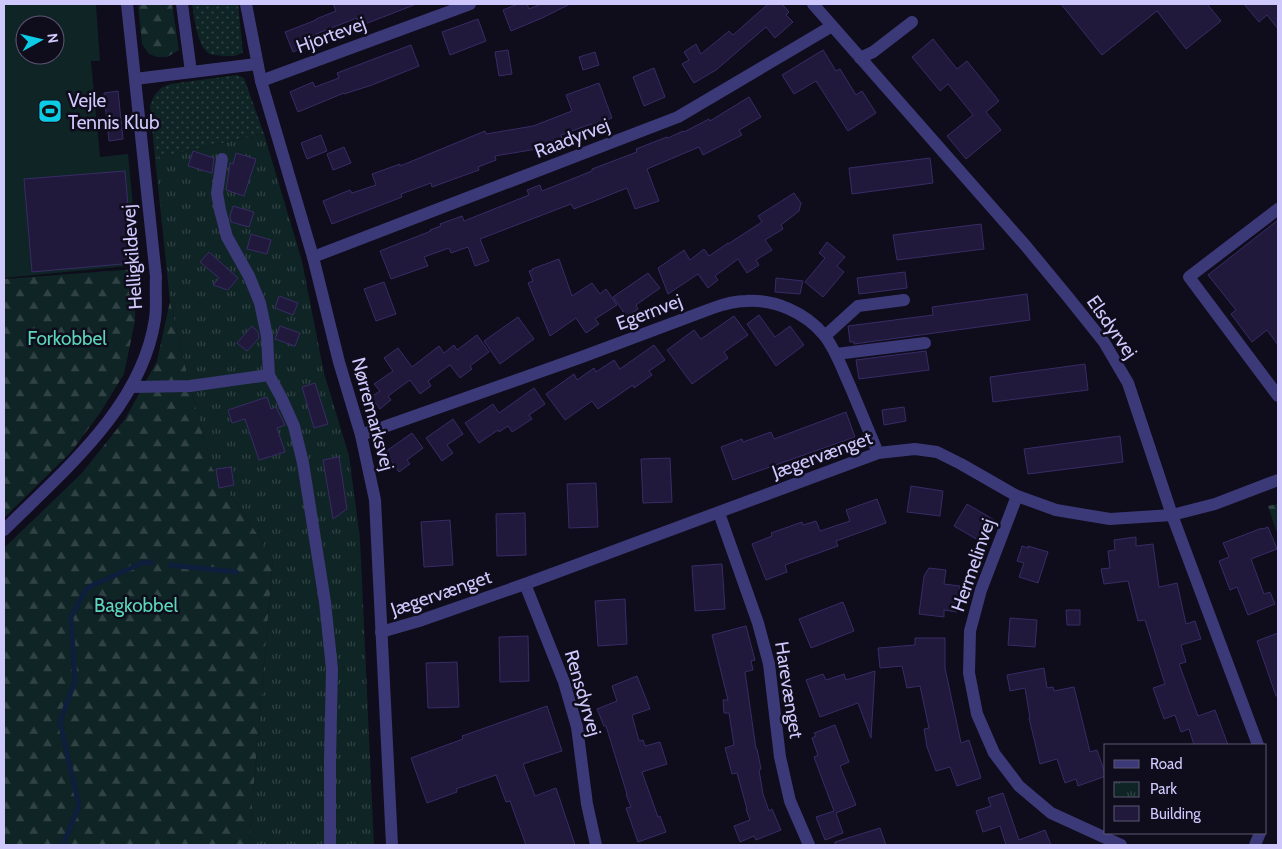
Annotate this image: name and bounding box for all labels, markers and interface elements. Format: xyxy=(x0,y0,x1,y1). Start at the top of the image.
street label: Hjortevej xyxy=(293,12,369,58)
north arrow xyxy=(15,15,65,65)
text: N xyxy=(43,32,62,44)
place label: Vejle Tennis Klub xyxy=(68,89,160,134)
sports icon: Vejle Tennis Klub xyxy=(37,98,63,124)
street label: Raadyrvej xyxy=(531,113,613,163)
street label: Helligkildevej xyxy=(117,204,147,310)
street label: Egernvej xyxy=(613,289,685,335)
street label: Elsdyrvej xyxy=(1082,291,1142,363)
park label: Forkobbel xyxy=(27,327,107,350)
street label: Nørremarksvej xyxy=(347,355,399,473)
street label: Jægervænget xyxy=(768,426,876,484)
street label: Hermelinvej xyxy=(946,515,1000,615)
street label: Jægervænget xyxy=(387,565,495,621)
park label: Bagkobbel xyxy=(94,594,178,617)
street label: Harevænget xyxy=(770,640,808,741)
street label: Rensdyrvej xyxy=(560,647,606,739)
legend xyxy=(1104,744,1267,834)
text: Road xyxy=(1150,755,1183,773)
text: Park xyxy=(1150,780,1177,798)
text: Building xyxy=(1150,805,1201,823)

